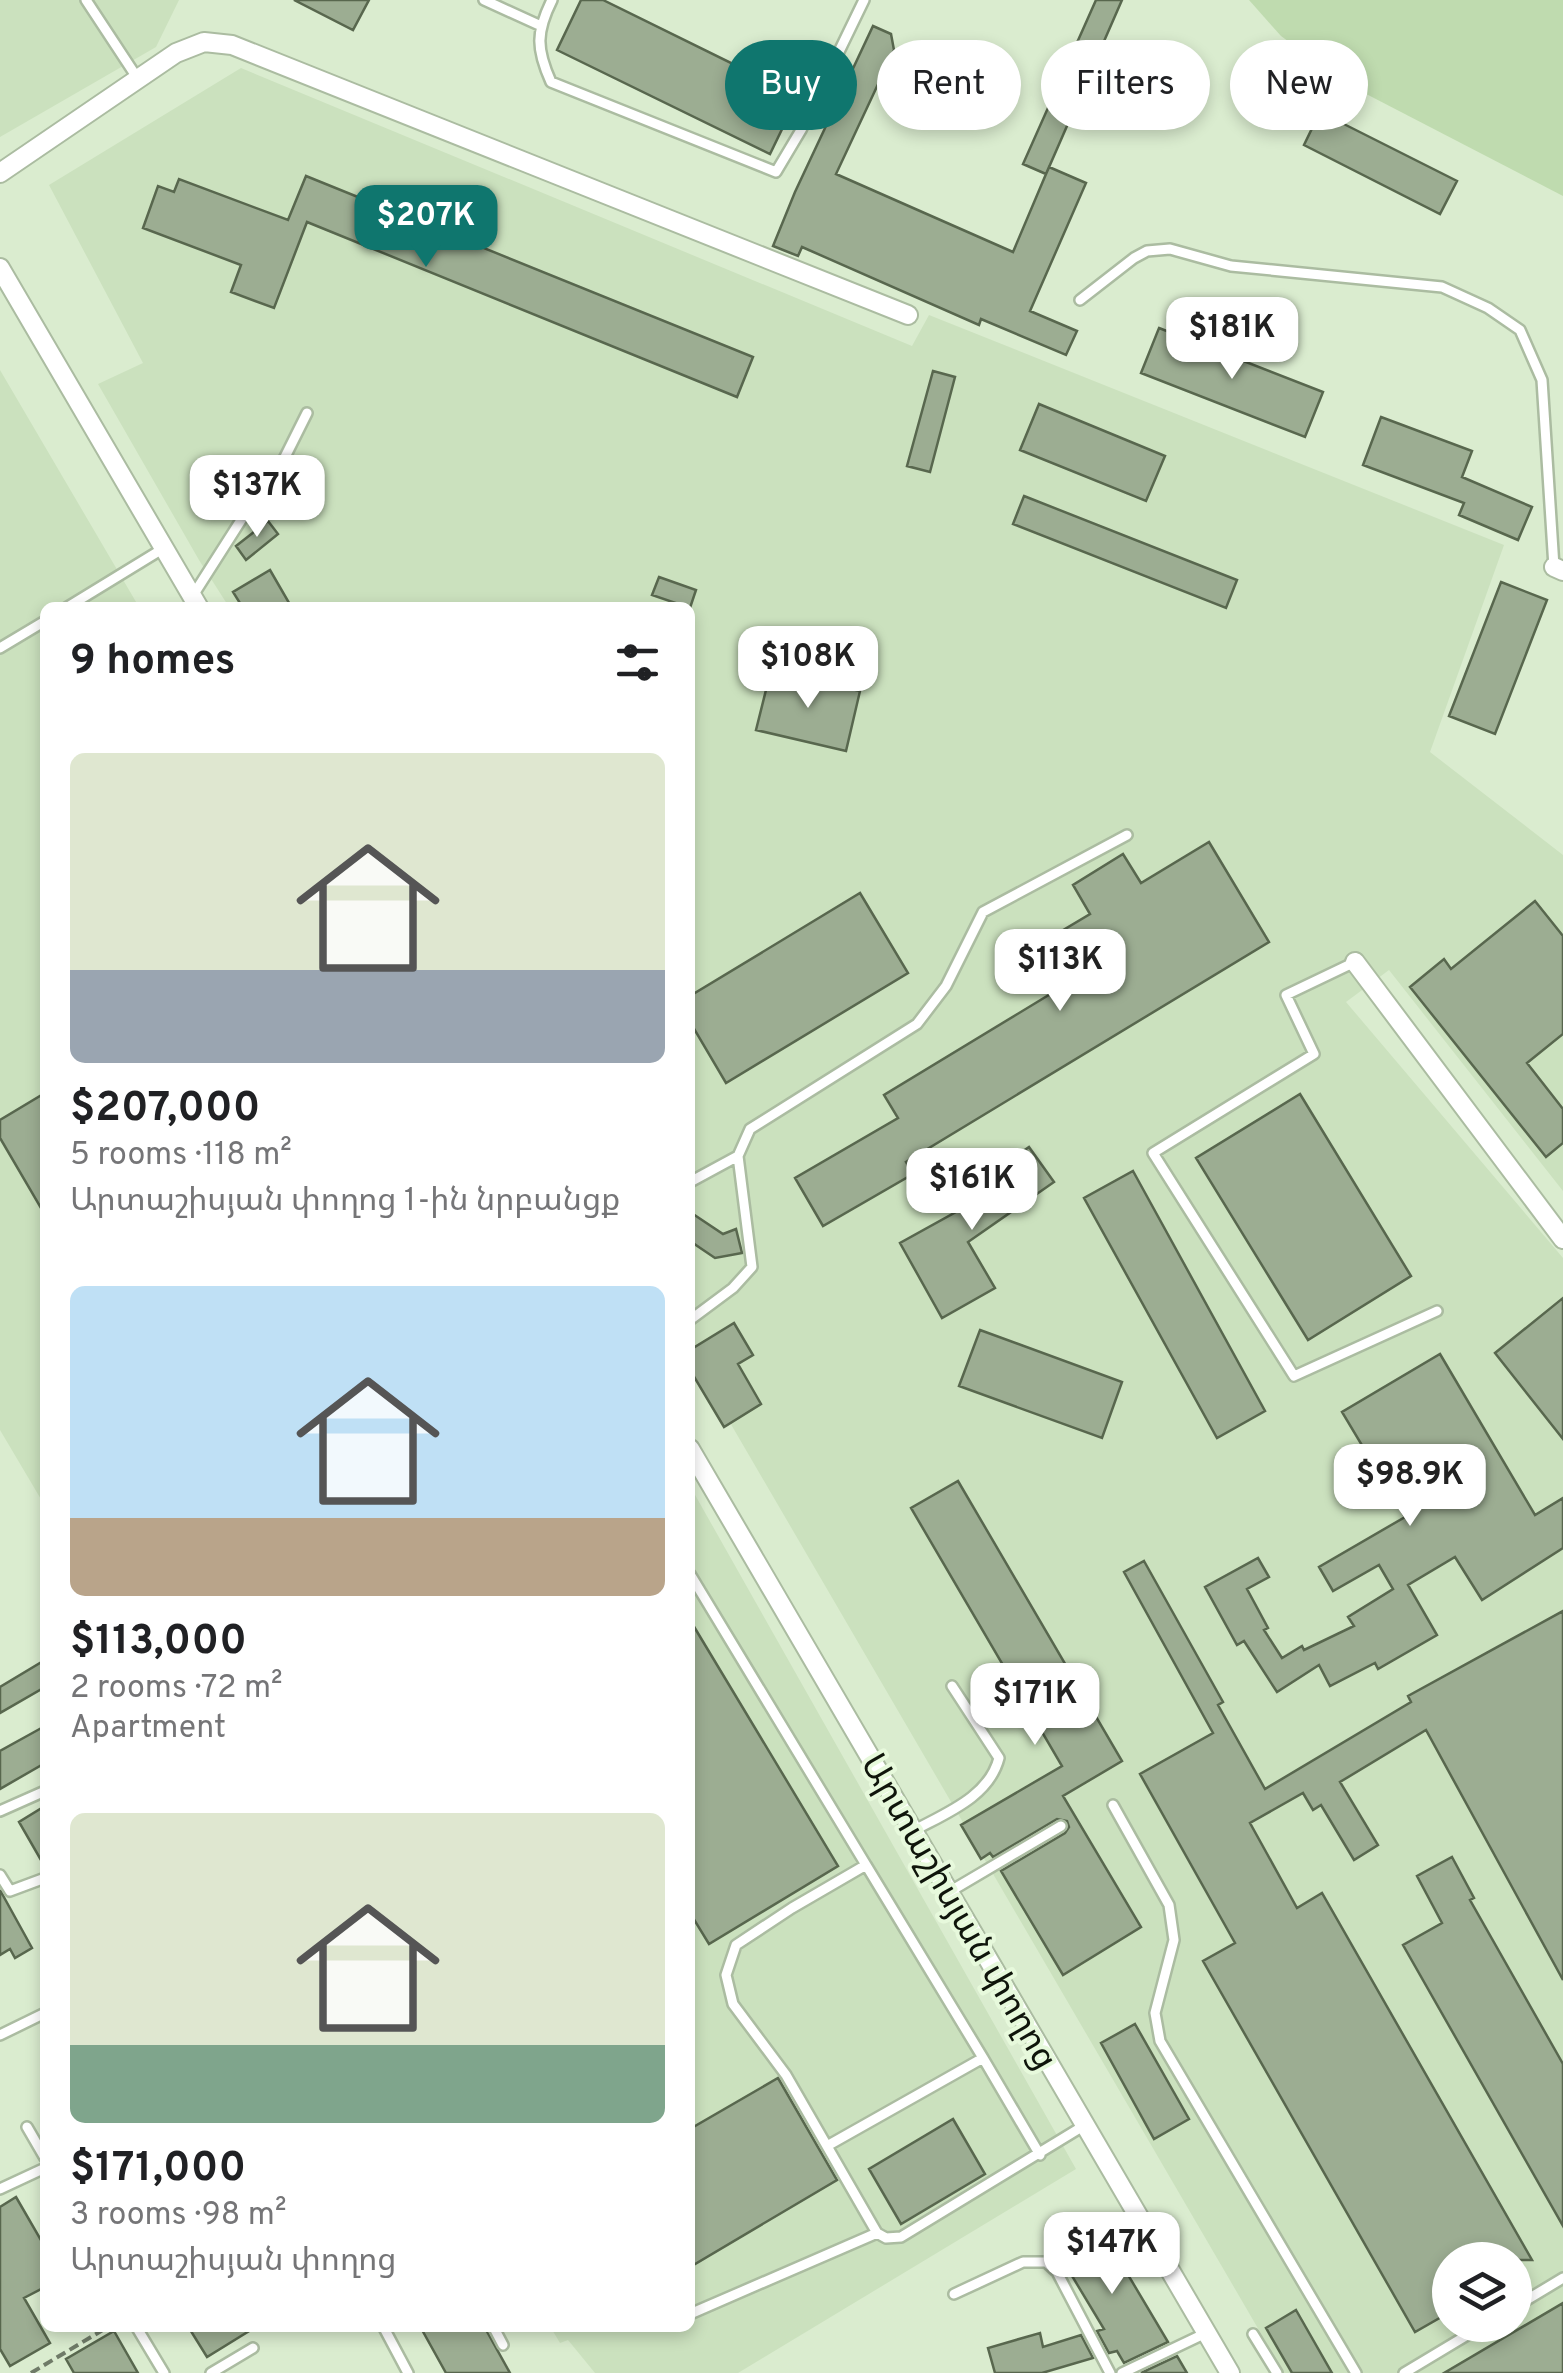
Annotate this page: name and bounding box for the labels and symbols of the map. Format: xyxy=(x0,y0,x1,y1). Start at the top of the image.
pin: $207K xyxy=(356,185,496,270)
pin: $181K xyxy=(1162,297,1302,382)
pin: $137K xyxy=(187,455,327,540)
pin: $108K xyxy=(738,626,878,711)
pin: $113K xyxy=(990,929,1130,1014)
pin: $161K xyxy=(902,1148,1042,1233)
pin: $98.9K xyxy=(1329,1444,1491,1529)
pin: $171K xyxy=(965,1663,1105,1748)
street label: Արտաշիսյան փողոց xyxy=(849,1747,1066,2078)
pin: $147K xyxy=(1042,2212,1182,2297)

